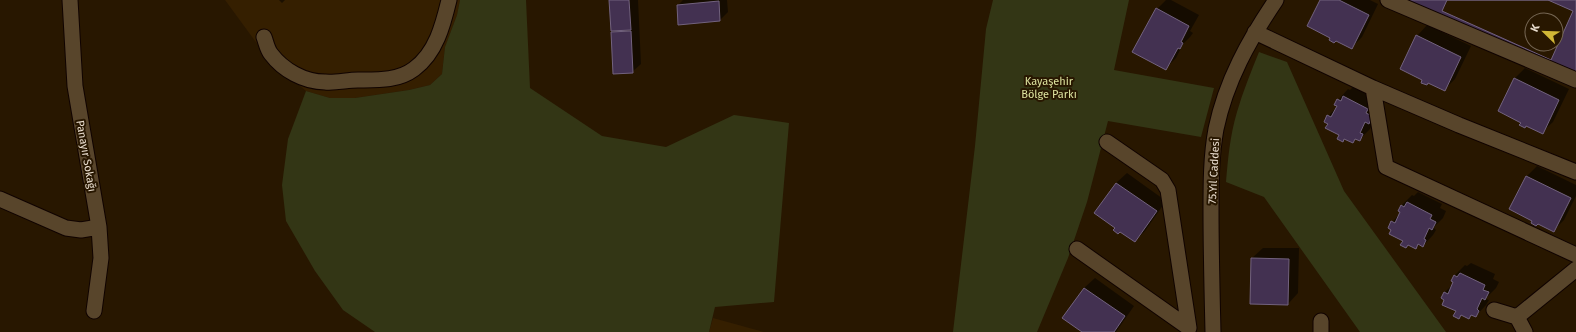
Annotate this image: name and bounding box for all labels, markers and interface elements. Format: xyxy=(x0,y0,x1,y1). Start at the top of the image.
north arrow xyxy=(1524,12,1564,52)
text: K xyxy=(1528,22,1543,34)
park label: Kayaşehir Bölge Parkı xyxy=(1021,75,1077,101)
street label: Panayır Sokağı xyxy=(73,119,99,193)
street label: 75.Yıl Caddesi xyxy=(1206,138,1222,204)

